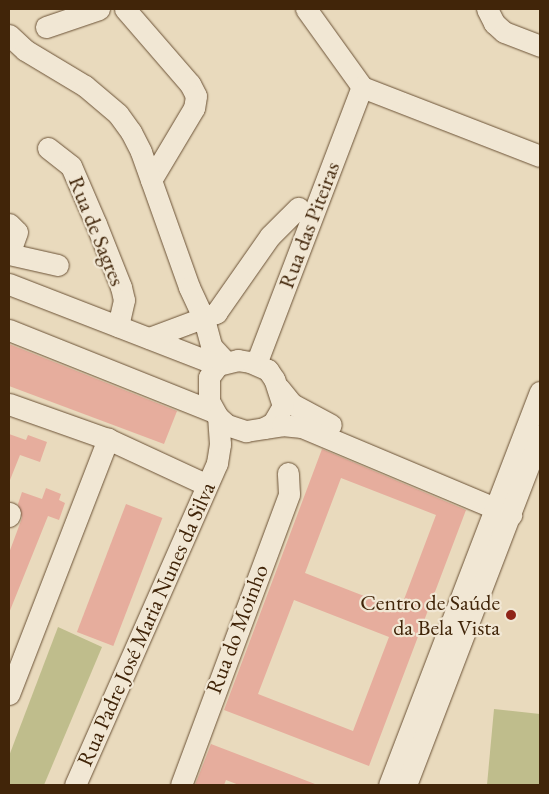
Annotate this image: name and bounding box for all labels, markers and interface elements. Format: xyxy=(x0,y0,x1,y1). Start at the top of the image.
street label: Rua das Piteiras xyxy=(273,158,345,292)
street label: Rua de Sagres xyxy=(63,172,131,290)
street label: Rua Padre José Maria Nunes da Silva xyxy=(71,478,221,770)
street label: Rua do Moinho xyxy=(200,561,274,697)
place label: Centro de Saúde da Bela Vista xyxy=(360,589,500,640)
marker: Centro de Saúde da Bela Vista xyxy=(504,608,518,622)

